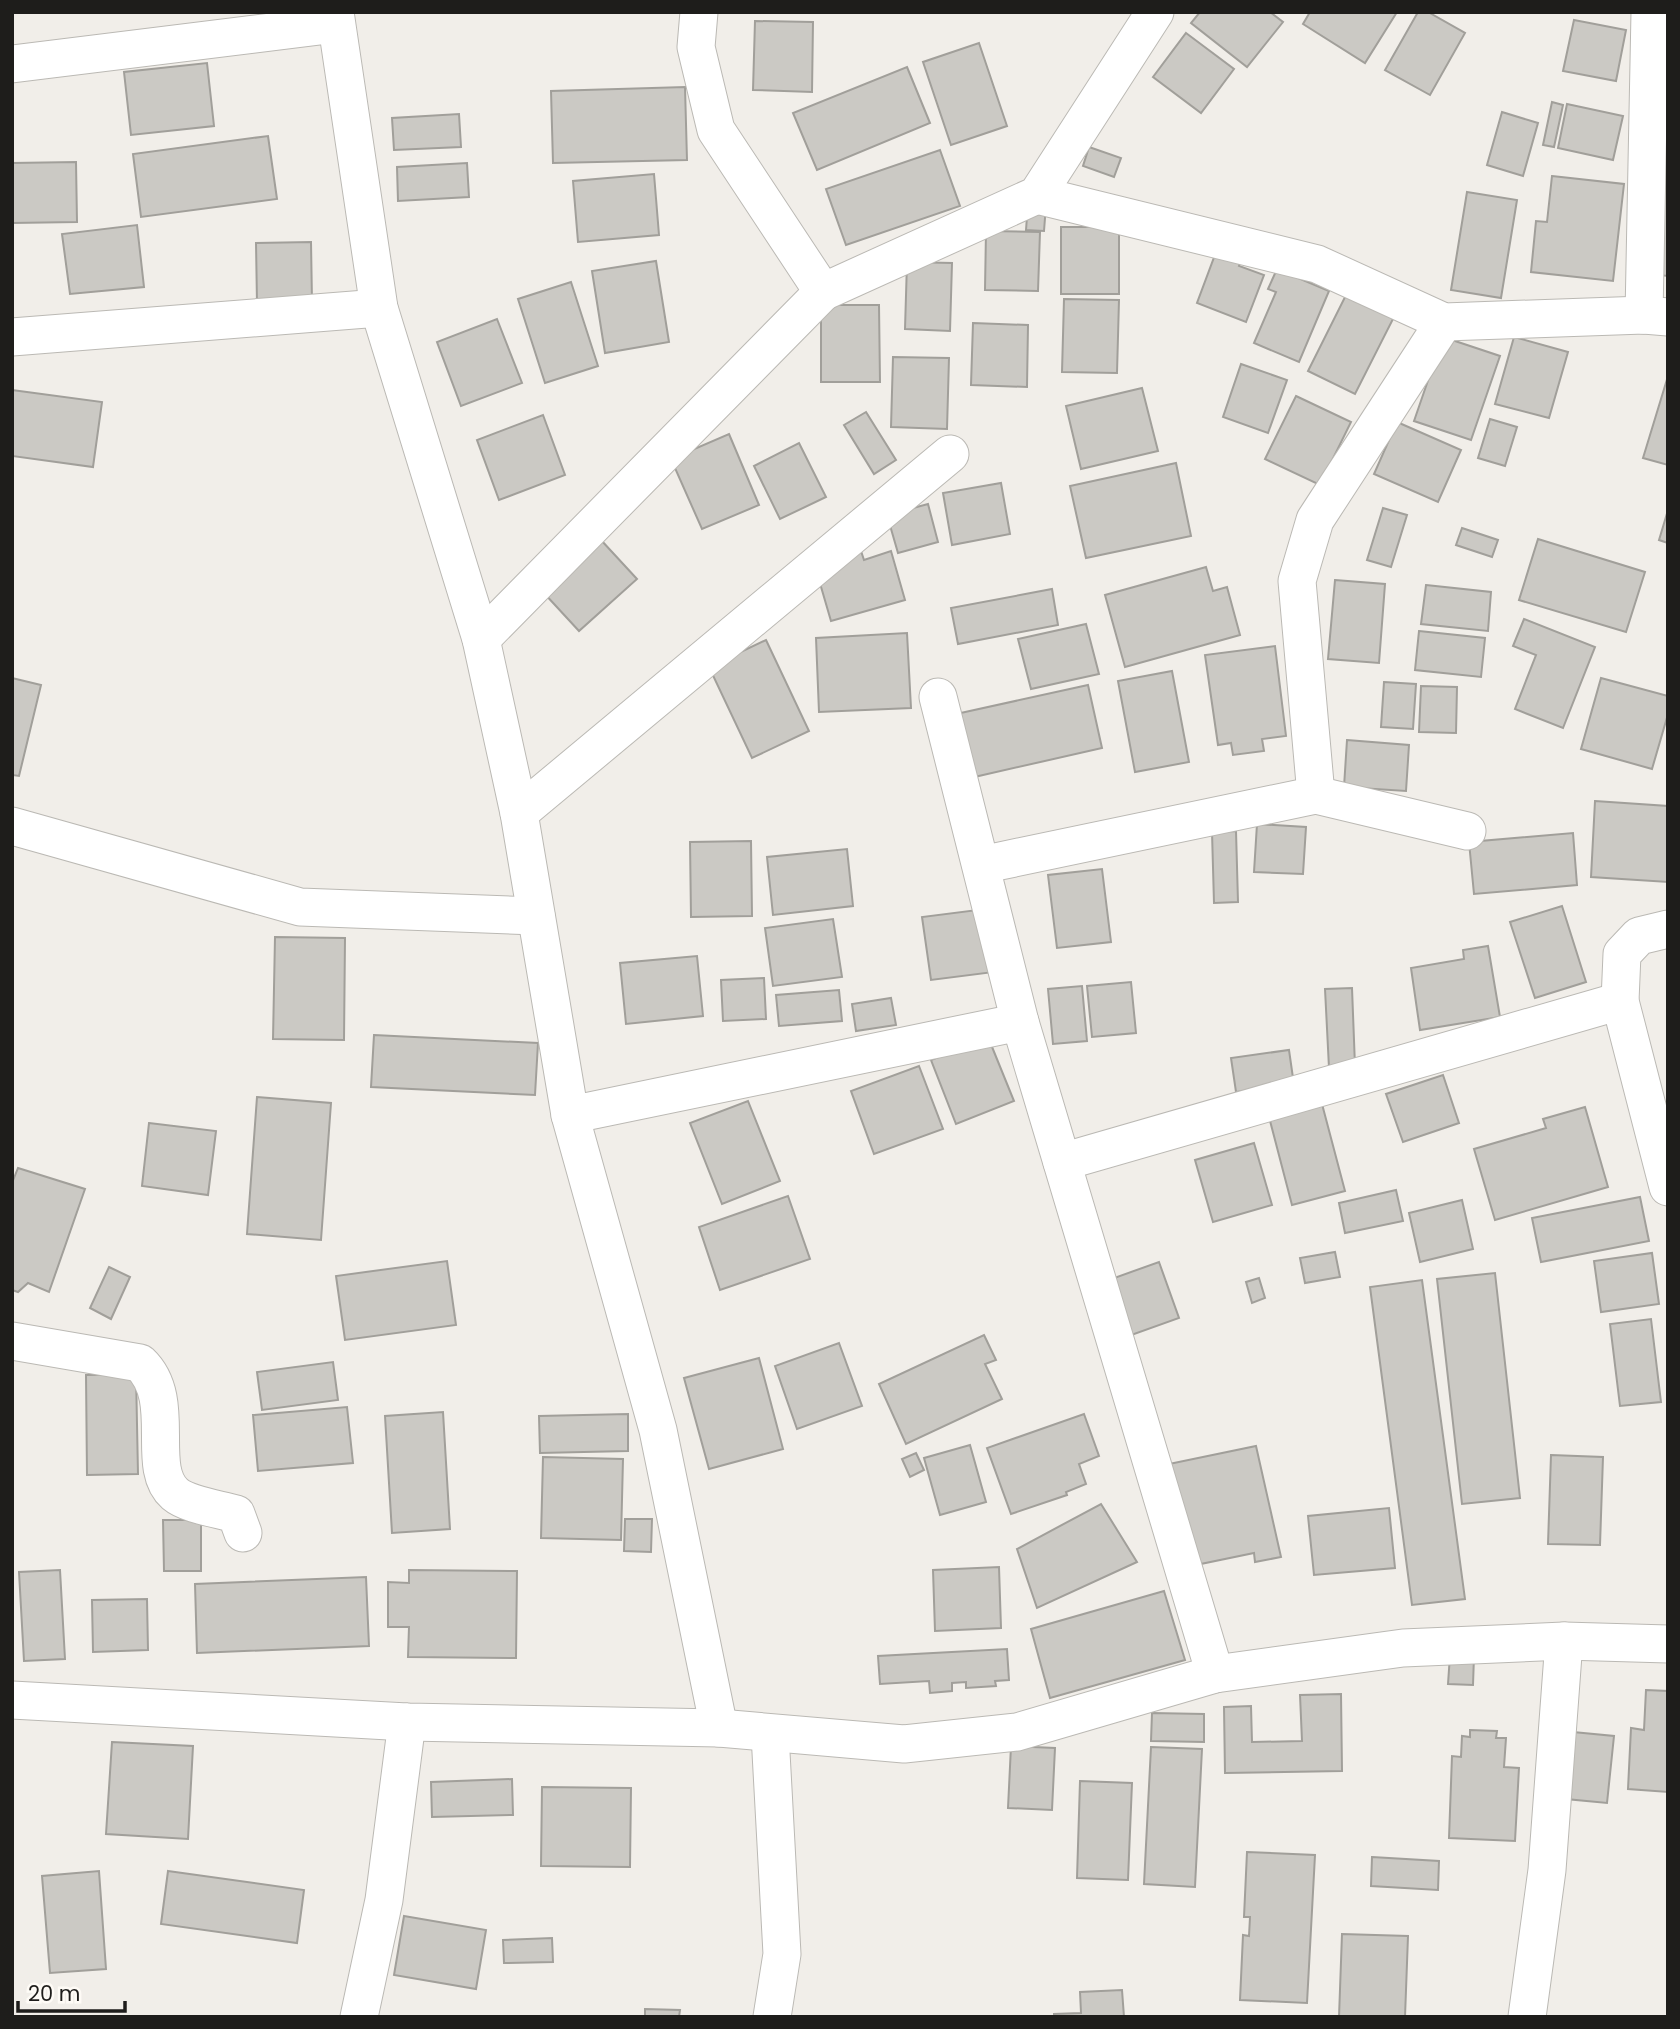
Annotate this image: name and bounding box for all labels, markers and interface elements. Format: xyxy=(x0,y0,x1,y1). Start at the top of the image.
scale bar xyxy=(18,1969,124,2013)
text: 20 m xyxy=(28,1979,81,2008)

